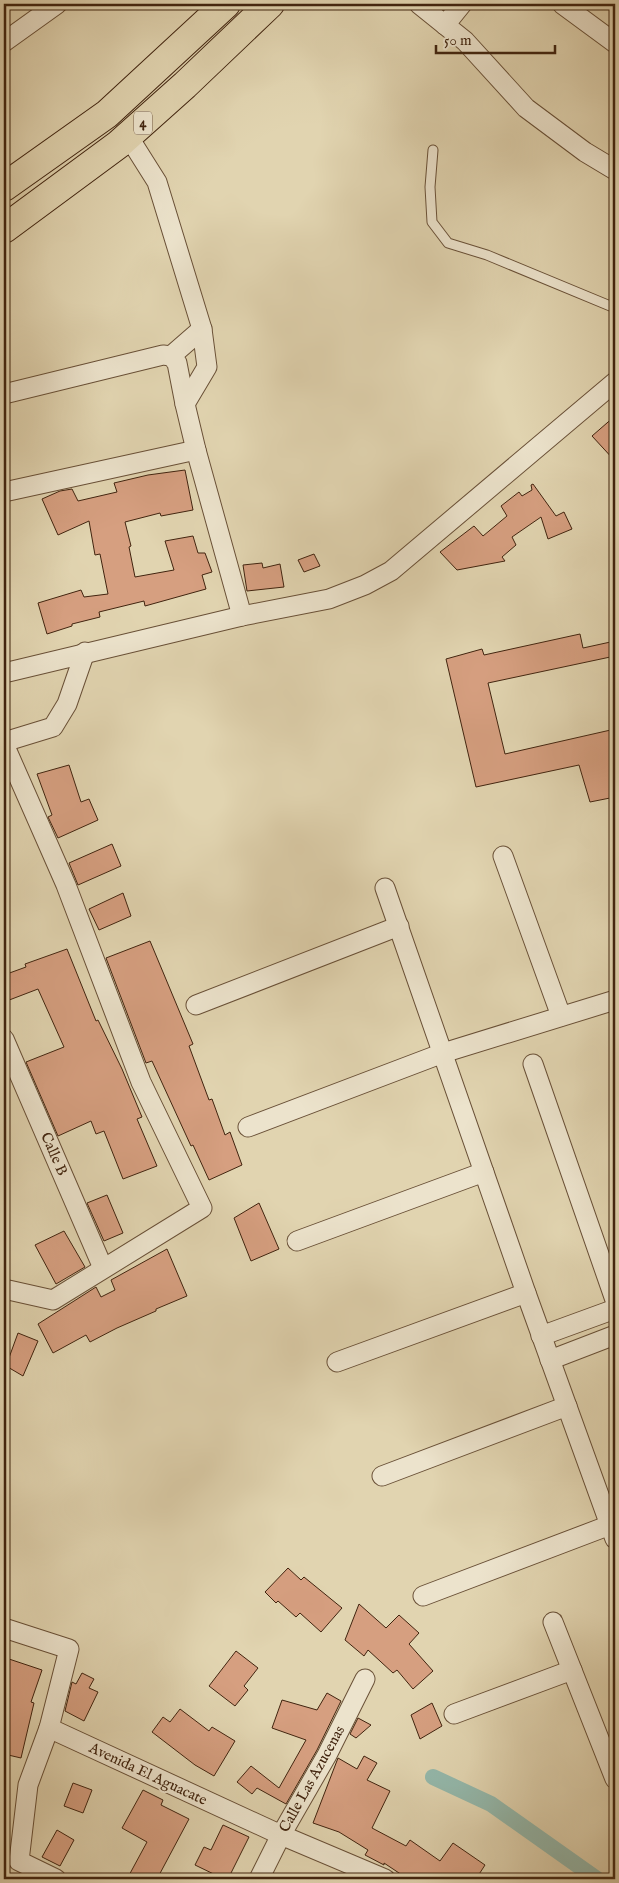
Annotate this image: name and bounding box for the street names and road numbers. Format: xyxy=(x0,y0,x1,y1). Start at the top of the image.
road number: 4 xyxy=(134,112,152,134)
street label: Calle B xyxy=(36,1129,72,1179)
street label: Calle Las Azucenas xyxy=(275,1722,349,1836)
street label: Avenida El Aguacate xyxy=(85,1738,210,1810)

